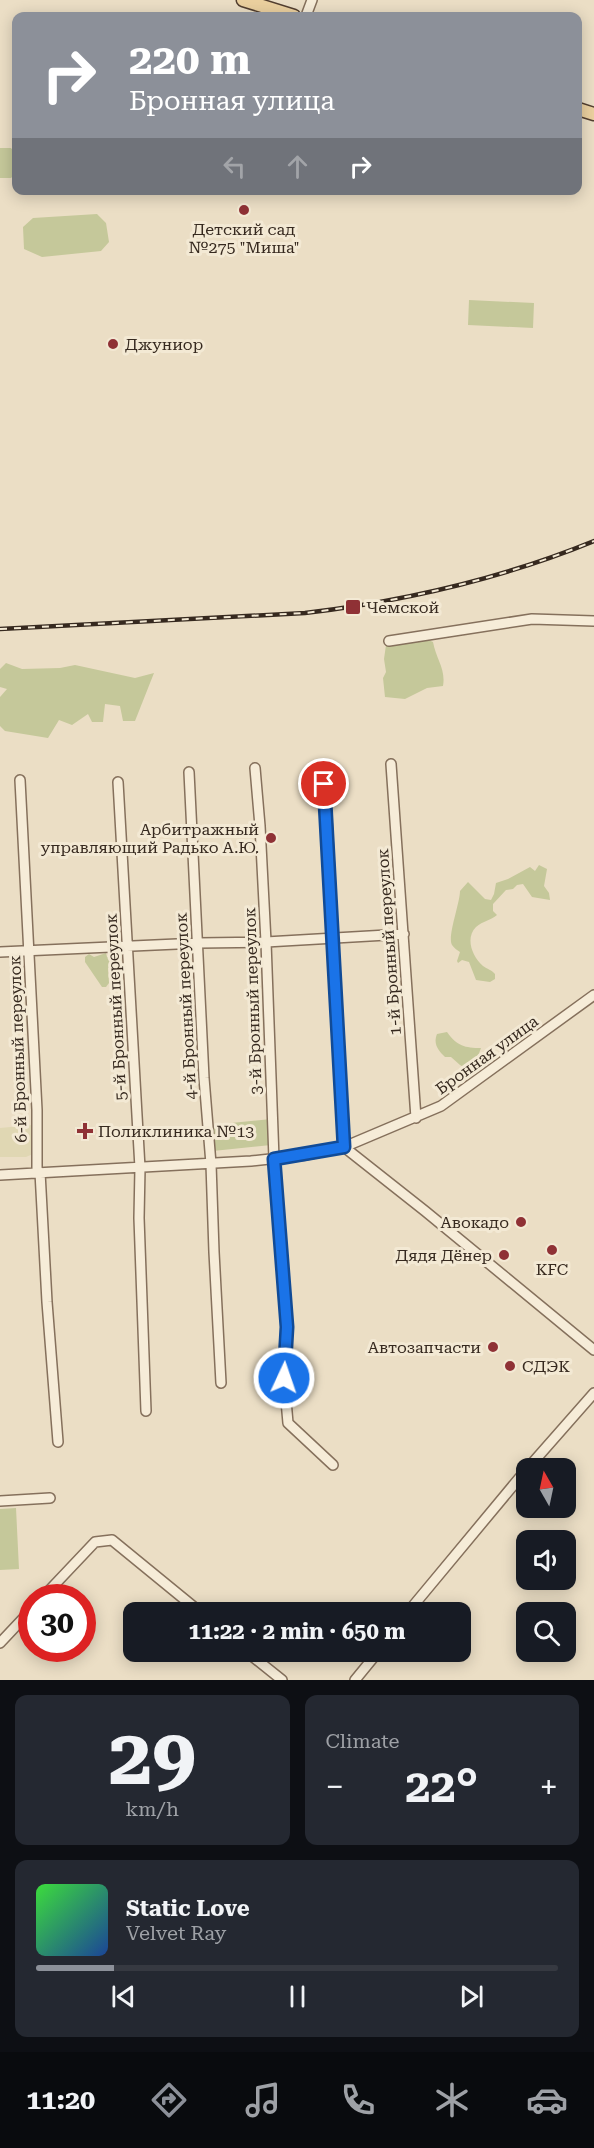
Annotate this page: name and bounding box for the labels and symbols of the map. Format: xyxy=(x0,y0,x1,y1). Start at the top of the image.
marker: Детский сад №275 "Миша" xyxy=(237,203,251,217)
place label: Детский сад №275 "Миша" xyxy=(188,220,300,257)
place label: Джуниор xyxy=(125,335,203,354)
marker: Джуниор xyxy=(106,337,120,351)
marker: Чемской xyxy=(344,598,362,616)
place label: Чемской xyxy=(366,598,440,617)
pin xyxy=(298,758,349,809)
place label: Арбитражный управляющий Радько А.Ю. xyxy=(41,820,259,857)
marker: Арбитражный управляющий Радько А.Ю. xyxy=(264,831,278,845)
street label: 1-й Бронный переулок xyxy=(373,848,405,1036)
street label: 3-й Бронный переулок xyxy=(240,907,266,1095)
street label: 4-й Бронный переулок xyxy=(172,912,200,1100)
street label: 5-й Бронный переулок xyxy=(102,913,130,1101)
street label: 6-й Бронный переулок xyxy=(5,955,31,1143)
street label: Бронная улица xyxy=(432,1011,542,1099)
marker: Поликлиника №13 xyxy=(76,1122,94,1140)
place label: Поликлиника №13 xyxy=(98,1122,254,1141)
place label: Авокадо xyxy=(441,1213,509,1232)
marker: Авокадо xyxy=(514,1215,528,1229)
marker: KFC xyxy=(545,1243,559,1257)
place label: Дядя Дёнер xyxy=(396,1246,492,1265)
marker: Дядя Дёнер xyxy=(497,1248,511,1262)
place label: KFC xyxy=(536,1260,568,1279)
place label: Автозапчасти xyxy=(368,1338,481,1357)
marker: Автозапчасти xyxy=(486,1340,500,1354)
position arrow xyxy=(252,1346,316,1410)
place label: СДЭК xyxy=(522,1357,570,1376)
marker: СДЭК xyxy=(503,1359,517,1373)
north arrow xyxy=(516,1458,576,1518)
speed limit sign: 30 xyxy=(18,1584,96,1662)

